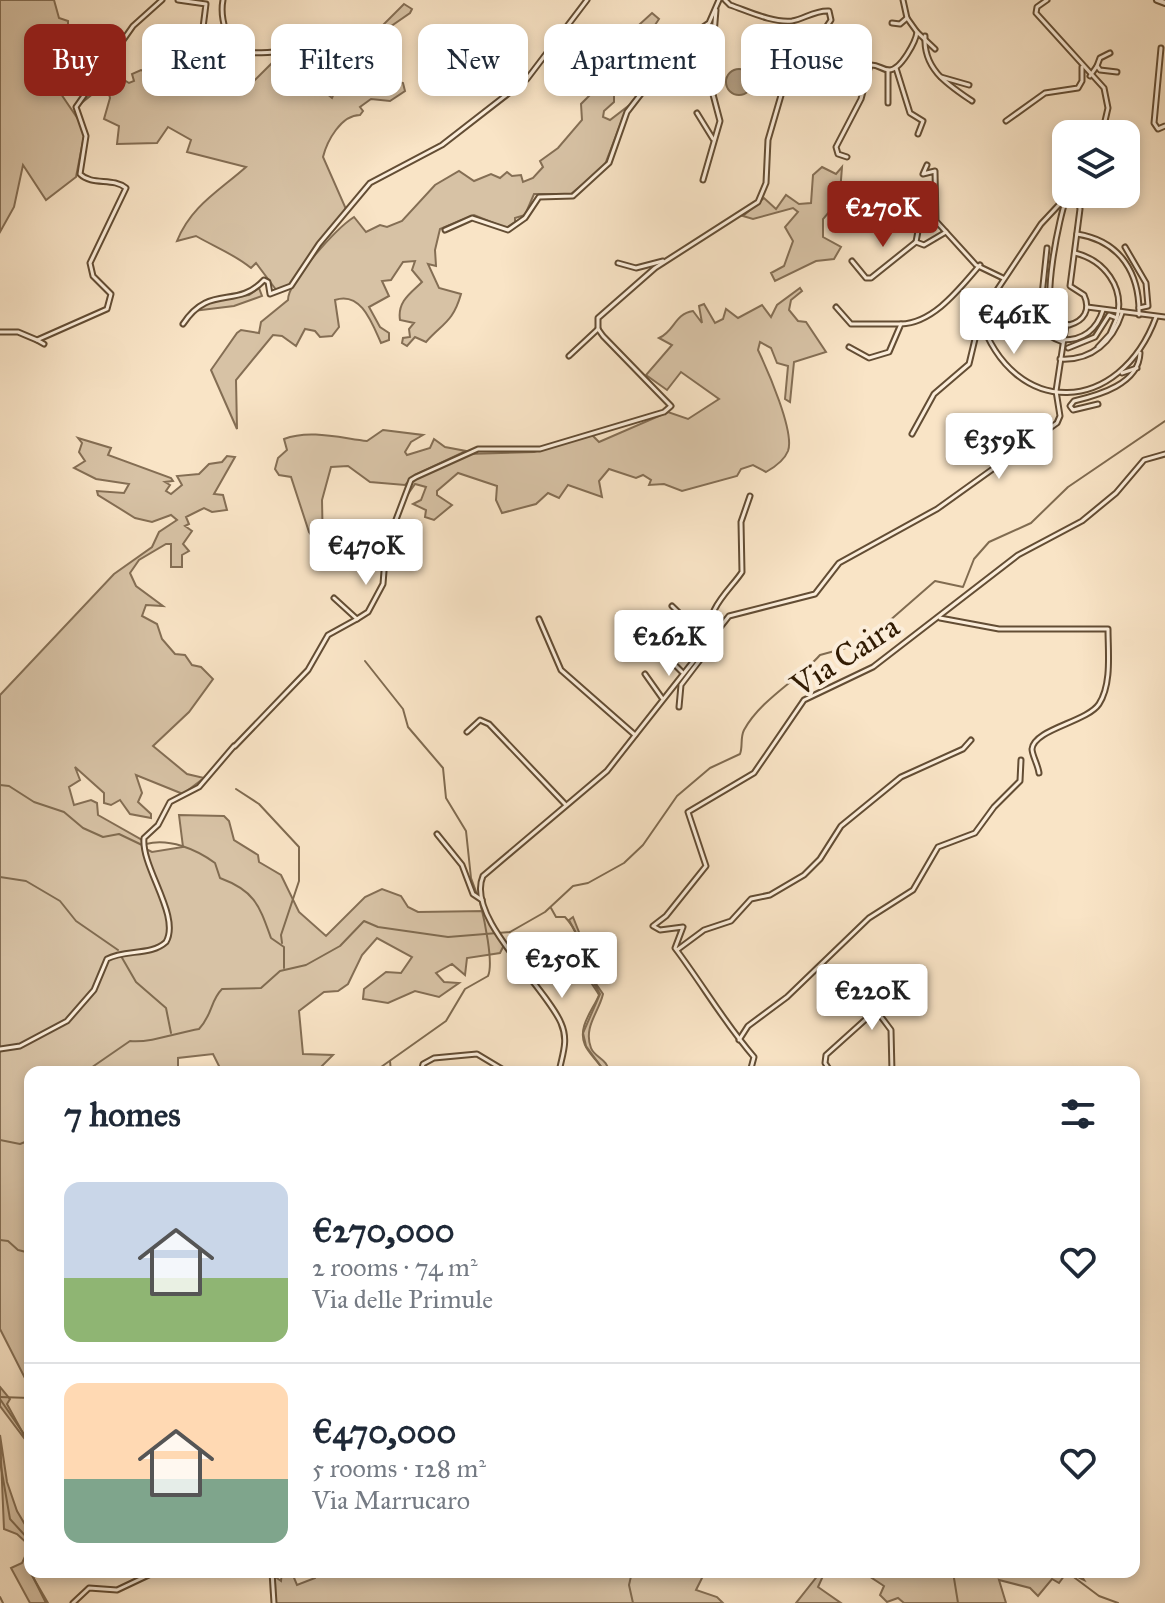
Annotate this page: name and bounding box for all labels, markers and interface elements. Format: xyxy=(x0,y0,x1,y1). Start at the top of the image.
chip: Buy xyxy=(24,24,126,96)
chip: Rent xyxy=(142,24,255,96)
chip: Filters xyxy=(271,24,402,96)
chip: New xyxy=(418,24,528,96)
chip: Apartment xyxy=(544,24,725,96)
chip: House xyxy=(741,24,872,96)
map controls xyxy=(1052,120,1140,208)
button: layers xyxy=(1052,120,1140,208)
pin: €270K xyxy=(827,181,939,249)
text: €270K xyxy=(845,191,921,223)
pin: €461K xyxy=(958,288,1070,356)
text: €461K xyxy=(978,298,1050,330)
pin: €359K xyxy=(943,413,1055,481)
text: €359K xyxy=(964,423,1034,455)
pin: €470K xyxy=(310,519,422,587)
text: €470K xyxy=(328,529,404,561)
street label: Via Caira xyxy=(783,606,907,706)
pin: €262K xyxy=(613,610,725,678)
text: €262K xyxy=(632,620,706,652)
pin: €250K xyxy=(506,932,618,1000)
text: €250K xyxy=(525,942,599,974)
pin: €220K xyxy=(816,964,928,1032)
text: €220K xyxy=(835,974,909,1006)
icon: filters xyxy=(1056,1092,1100,1136)
text: 7 homes xyxy=(64,1094,181,1135)
text: €270,000 xyxy=(312,1210,455,1251)
icon: home xyxy=(128,1214,224,1310)
icon: heart xyxy=(1056,1240,1100,1284)
text: 2 rooms · 74 m² xyxy=(312,1251,478,1283)
text: Via delle Primule xyxy=(312,1283,493,1315)
text: €470,000 xyxy=(312,1411,456,1452)
icon: home xyxy=(128,1415,224,1511)
icon: heart xyxy=(1056,1441,1100,1485)
text: 5 rooms · 128 m² xyxy=(312,1452,486,1484)
text: Via Marrucaro xyxy=(312,1484,470,1516)

